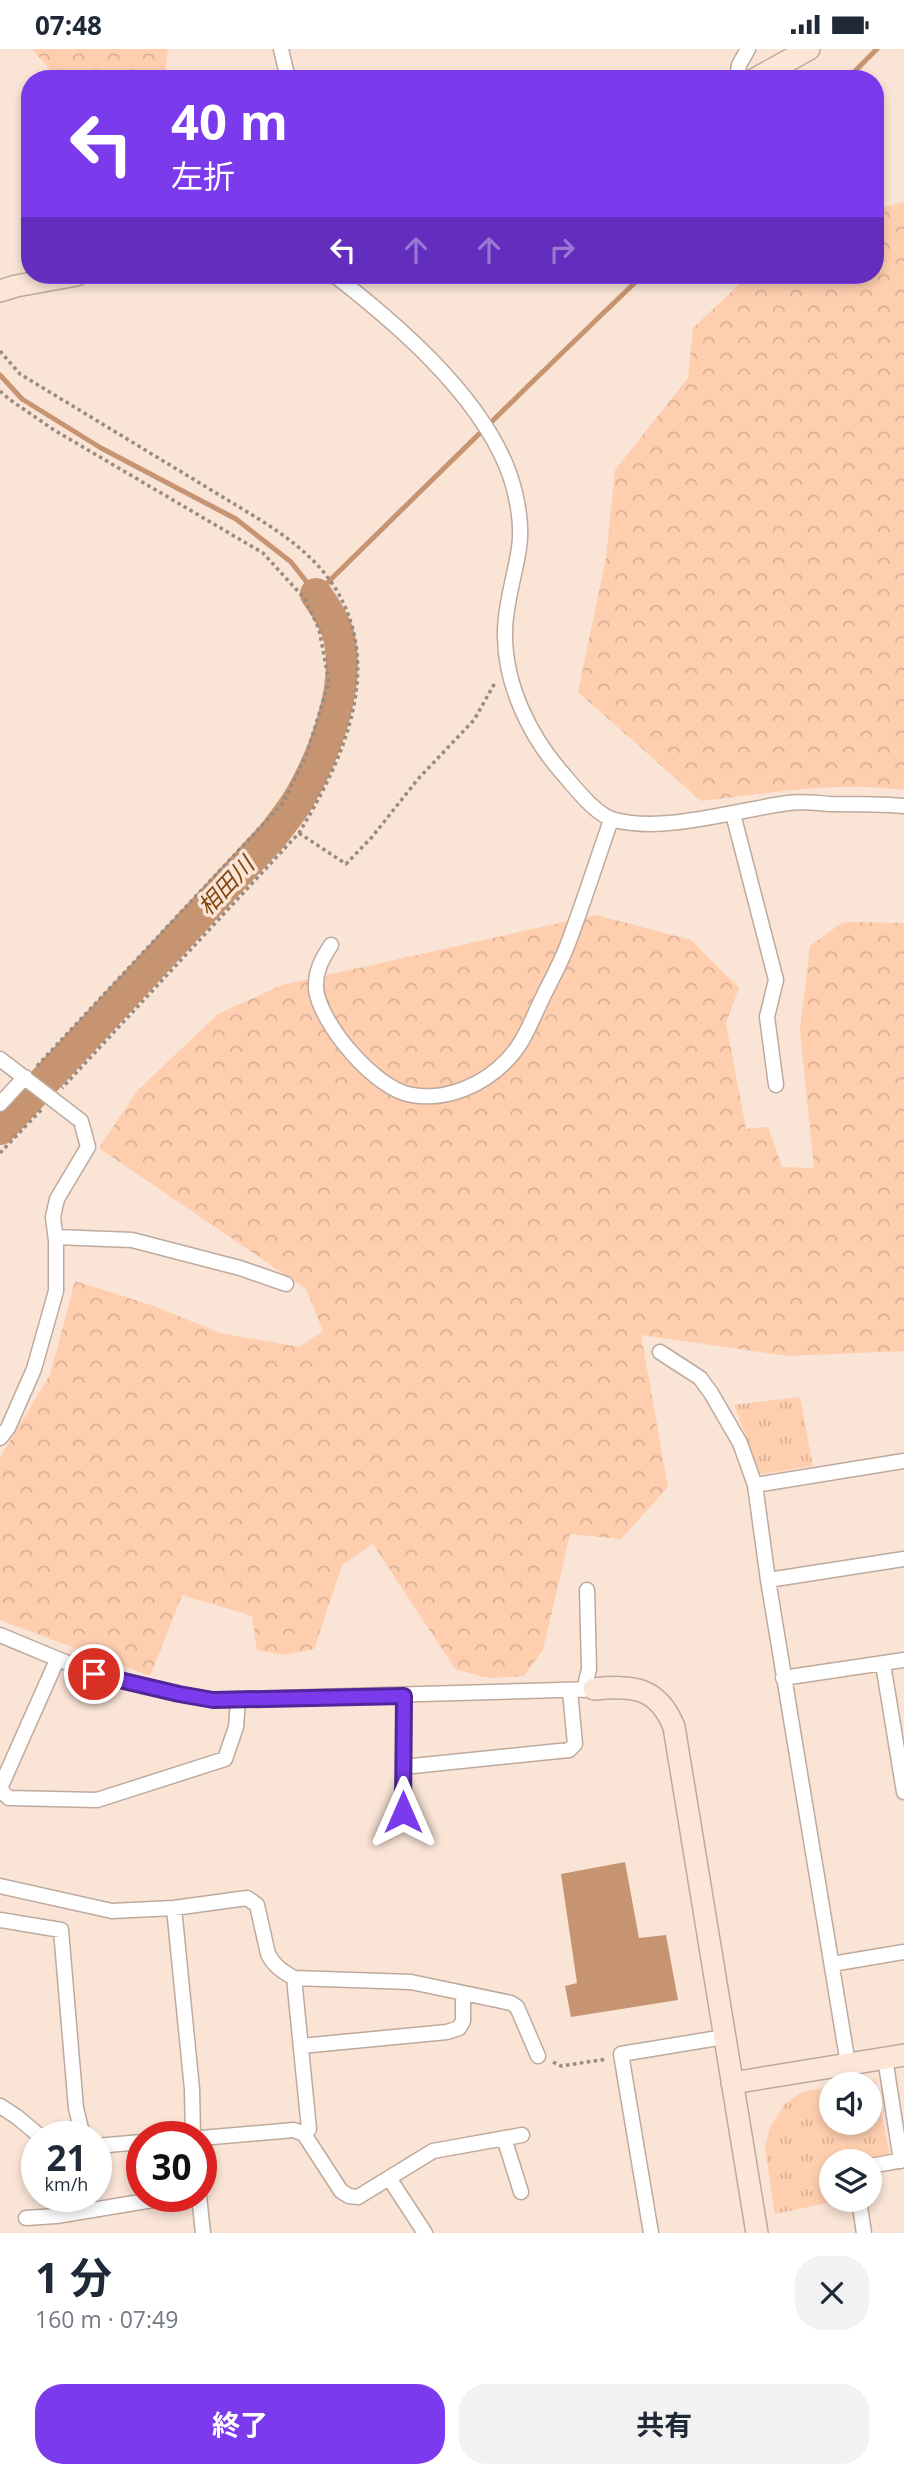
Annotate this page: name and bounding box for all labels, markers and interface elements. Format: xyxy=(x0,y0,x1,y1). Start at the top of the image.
text: 07:48 xyxy=(35,7,102,43)
text: 40 m xyxy=(171,88,288,154)
icon: left xyxy=(56,98,147,189)
text: 左折 xyxy=(171,154,235,197)
icon: left xyxy=(324,231,362,269)
icon: ahead xyxy=(397,231,435,269)
icon: ahead xyxy=(470,231,508,269)
icon: right xyxy=(543,231,581,269)
water label: 相田川 xyxy=(190,847,263,921)
pin xyxy=(64,1644,124,1704)
icon: arrive xyxy=(75,1655,113,1693)
position arrow xyxy=(366,1775,440,1849)
map controls xyxy=(819,2072,882,2212)
button: sound xyxy=(819,2072,882,2135)
speed limit sign: 30 xyxy=(126,2121,217,2212)
text: 21 xyxy=(46,2134,87,2181)
button: layers xyxy=(819,2149,882,2212)
text: km/h xyxy=(45,2172,88,2196)
text: 1 分 xyxy=(35,2248,112,2305)
button: close xyxy=(795,2256,869,2330)
text: 160 m · 07:49 xyxy=(35,2303,178,2335)
button: 終了 xyxy=(35,2384,445,2464)
button: 共有 xyxy=(459,2384,869,2464)

